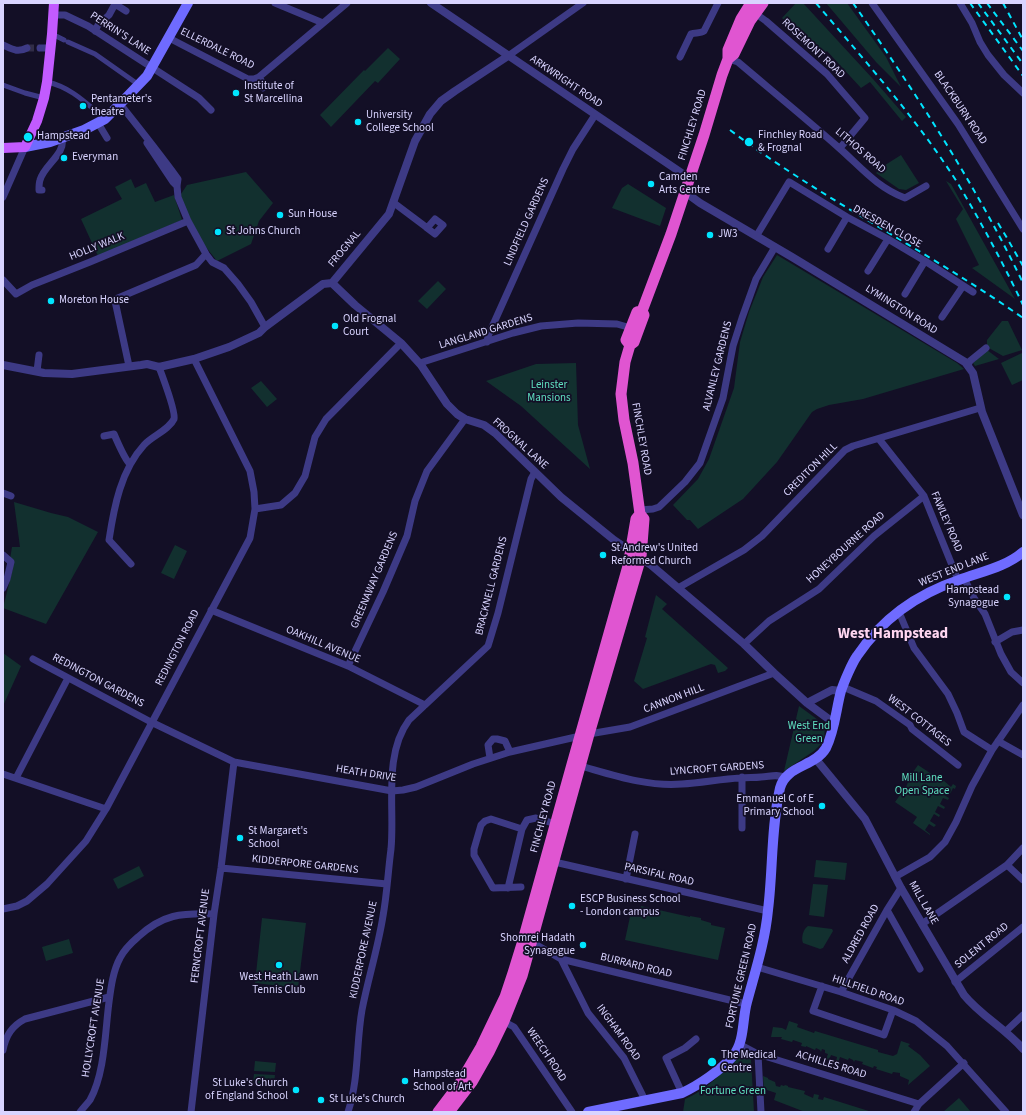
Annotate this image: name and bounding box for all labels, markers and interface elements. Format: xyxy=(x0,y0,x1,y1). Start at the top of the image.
street label: PERRIN'S LANE xyxy=(87,10,153,58)
street label: ROSEMONT ROAD xyxy=(779,16,847,82)
street label: ELLERDALE ROAD xyxy=(178,25,256,73)
street label: ARKWRIGHT ROAD xyxy=(527,53,605,111)
street label: BLACKBURN ROAD xyxy=(931,69,989,147)
place label: Institute of St Marcellina xyxy=(244,80,303,106)
marker: Institute of St Marcellina xyxy=(231,88,241,98)
street label: FINCHLEY ROAD xyxy=(676,88,710,162)
place label: Pentameter's theatre xyxy=(91,93,152,119)
marker: Pentameter's theatre xyxy=(78,101,88,111)
place label: University College School xyxy=(366,109,434,135)
marker: University College School xyxy=(353,117,363,127)
street label: LITHOS ROAD xyxy=(832,125,888,177)
place label: Finchley Road & Frognal xyxy=(758,129,822,155)
place label: Hampstead xyxy=(37,130,90,144)
marker: Hampstead xyxy=(22,131,34,143)
marker: Finchley Road & Frognal xyxy=(743,136,755,148)
place label: Everyman xyxy=(72,151,118,165)
marker: Everyman xyxy=(59,153,69,163)
place label: Camden Arts Centre xyxy=(659,171,710,197)
street label: LINDFIELD GARDENS xyxy=(502,176,552,268)
marker: Camden Arts Centre xyxy=(646,179,656,189)
street label: DRESDEN CLOSE xyxy=(850,203,924,251)
place label: Sun House xyxy=(288,208,337,222)
marker: Sun House xyxy=(275,210,285,220)
place label: St Johns Church xyxy=(226,225,301,239)
marker: St Johns Church xyxy=(213,227,223,237)
street label: FROGNAL xyxy=(326,228,364,270)
place label: JW3 xyxy=(718,228,737,242)
street label: HOLLY WALK xyxy=(68,230,126,264)
marker: JW3 xyxy=(705,230,715,240)
street label: LYMINGTON ROAD xyxy=(862,282,940,338)
place label: Moreton House xyxy=(59,294,129,308)
marker: Moreton House xyxy=(46,296,56,306)
street label: LANGLAND GARDENS xyxy=(438,311,534,353)
place label: Old Frognal Court xyxy=(343,313,396,339)
street label: ALVANLEY GARDENS xyxy=(700,320,736,412)
marker: Old Frognal Court xyxy=(330,321,340,331)
park label: Leinster Mansions xyxy=(527,379,571,405)
street label: FINCHLEY ROAD xyxy=(628,402,654,476)
street label: FROGNAL LANE xyxy=(489,415,551,473)
street label: CREDITON HILL xyxy=(781,440,841,500)
street label: FAWLEY ROAD xyxy=(927,490,965,554)
street label: HONEYBOURNE ROAD xyxy=(804,509,888,587)
street label: GREENAWAY GARDENS xyxy=(349,529,401,631)
street label: BRACKNELL GARDENS xyxy=(473,535,511,637)
place label: St Andrew's United Reformed Church xyxy=(611,542,698,568)
marker: St Andrew's United Reformed Church xyxy=(598,550,608,560)
street label: WEST END LANE xyxy=(917,550,991,590)
place label: Hampstead Synagogue xyxy=(946,584,999,610)
marker: Hampstead Synagogue xyxy=(1002,592,1012,602)
street label: REDINGTON ROAD xyxy=(153,608,203,688)
street label: OAKHILL AVENUE xyxy=(284,623,362,667)
district label: West Hampstead xyxy=(838,626,948,644)
street label: REDINGTON GARDENS xyxy=(50,651,146,711)
street label: CANNON HILL xyxy=(642,681,706,717)
street label: WEST COTTAGES xyxy=(885,692,953,750)
park label: West End Green xyxy=(788,720,830,746)
street label: LYNCROFT GARDENS xyxy=(669,759,765,779)
street label: HEATH DRIVE xyxy=(335,763,397,785)
park label: Mill Lane Open Space xyxy=(895,772,949,798)
street label: FINCHLEY ROAD xyxy=(528,780,560,854)
place label: Emmanuel C of E Primary School xyxy=(736,793,814,819)
marker: Emmanuel C of E Primary School xyxy=(817,801,827,811)
place label: St Margaret's School xyxy=(248,825,308,851)
marker: St Margaret's School xyxy=(235,833,245,843)
street label: KIDDERPORE GARDENS xyxy=(251,853,359,877)
street label: PARSIFAL ROAD xyxy=(623,861,695,889)
street label: MILL LANE xyxy=(905,879,941,927)
street label: FERNCROFT AVENUE xyxy=(189,888,213,984)
place label: ESCP Business School - London campus xyxy=(580,893,681,919)
street label: KIDDERPORE AVENUE xyxy=(347,900,381,1000)
marker: ESCP Business School - London campus xyxy=(567,901,577,911)
street label: ALDRED ROAD xyxy=(839,902,883,966)
street label: SOLENT ROAD xyxy=(952,920,1012,972)
street label: FORTUNE GREEN ROAD xyxy=(724,922,760,1030)
place label: Shomrei Hadath Synagogue xyxy=(500,932,575,958)
marker: Shomrei Hadath Synagogue xyxy=(578,940,588,950)
street label: BURRARD ROAD xyxy=(599,951,673,981)
marker: West Heath Lawn Tennis Club xyxy=(274,960,284,970)
place label: West Heath Lawn Tennis Club xyxy=(240,971,318,997)
street label: HILLFIELD ROAD xyxy=(830,972,906,1010)
street label: HOLLYCROFT AVENUE xyxy=(80,978,108,1078)
street label: INGHAM ROAD xyxy=(593,1002,643,1064)
street label: WEECH ROAD xyxy=(523,1026,569,1084)
street label: ACHILLES ROAD xyxy=(794,1048,868,1082)
place label: The Medical Centre xyxy=(721,1049,776,1075)
marker: The Medical Centre xyxy=(706,1056,718,1068)
place label: Hampstead School of Art xyxy=(413,1068,472,1094)
marker: Hampstead School of Art xyxy=(400,1076,410,1086)
place label: St Luke's Church of England School xyxy=(205,1077,288,1103)
marker: St Luke's Church of England School xyxy=(291,1085,301,1095)
park label: Fortune Green xyxy=(700,1085,766,1099)
place label: St Luke's Church xyxy=(329,1093,405,1107)
marker: St Luke's Church xyxy=(316,1095,326,1105)

